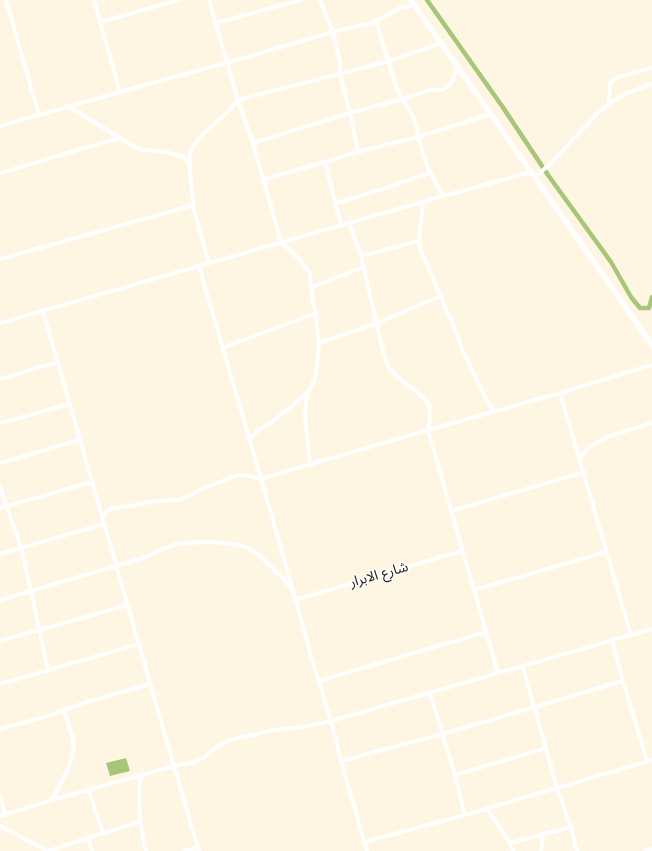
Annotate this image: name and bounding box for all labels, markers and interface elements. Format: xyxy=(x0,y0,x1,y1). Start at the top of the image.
street label: شارع الابرار xyxy=(348,559,410,591)

